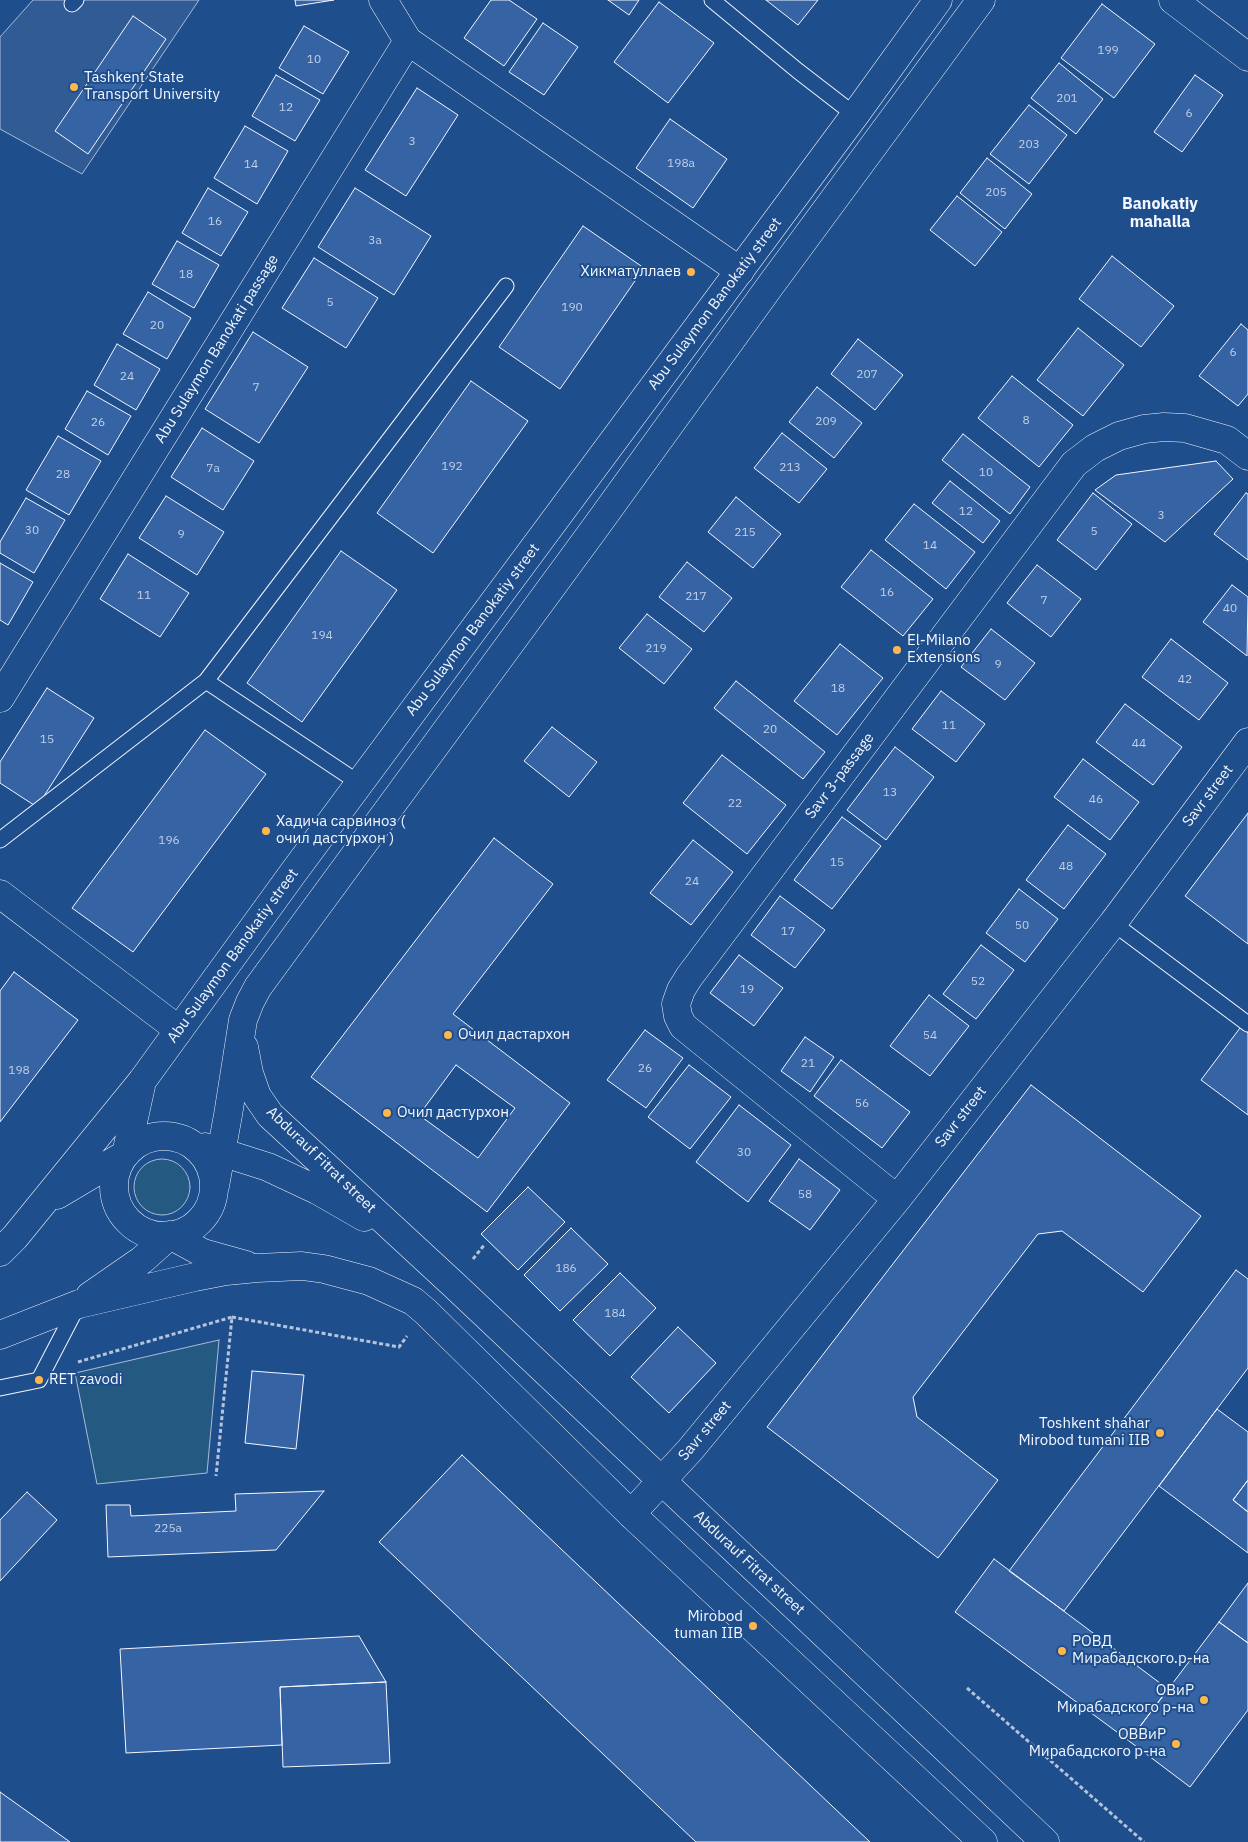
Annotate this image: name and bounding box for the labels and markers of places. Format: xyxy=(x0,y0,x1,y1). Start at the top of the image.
place label: Tashkent State Transport University xyxy=(84,69,220,104)
marker: Tashkent State Transport University xyxy=(68,81,80,93)
place label: Хикматуллаев xyxy=(581,263,681,281)
marker: Хикматуллаев xyxy=(685,266,697,278)
place label: El-Milano Extensions xyxy=(907,632,981,667)
marker: El-Milano Extensions xyxy=(891,644,903,656)
place label: Хадича сарвиноз ( очил дастурхон ) xyxy=(276,813,405,848)
marker: Хадича сарвиноз ( очил дастурхон ) xyxy=(260,825,272,837)
place label: Очил дастархон xyxy=(458,1026,570,1044)
marker: Очил дастархон xyxy=(442,1029,454,1041)
place label: Очил дастурхон xyxy=(397,1104,509,1122)
marker: Очил дастурхон xyxy=(381,1107,393,1119)
place label: RET zavodi xyxy=(49,1371,122,1389)
marker: RET zavodi xyxy=(33,1374,45,1386)
place label: Toshkent shahar Mirobod tumani IIB xyxy=(1018,1415,1150,1450)
marker: Toshkent shahar Mirobod tumani IIB xyxy=(1154,1427,1166,1439)
place label: Mirobod tuman IIB xyxy=(674,1608,743,1643)
marker: Mirobod tuman IIB xyxy=(747,1620,759,1632)
place label: РОВД Мирабадского.р-на xyxy=(1072,1633,1210,1668)
marker: РОВД Мирабадского.р-на xyxy=(1056,1645,1068,1657)
place label: ОВиР Мирабадского р-на xyxy=(1057,1682,1194,1717)
marker: ОВиР Мирабадского р-на xyxy=(1198,1694,1210,1706)
place label: ОВВиР Мирабадского р-на xyxy=(1029,1726,1166,1761)
marker: ОВВиР Мирабадского р-на xyxy=(1170,1738,1182,1750)

